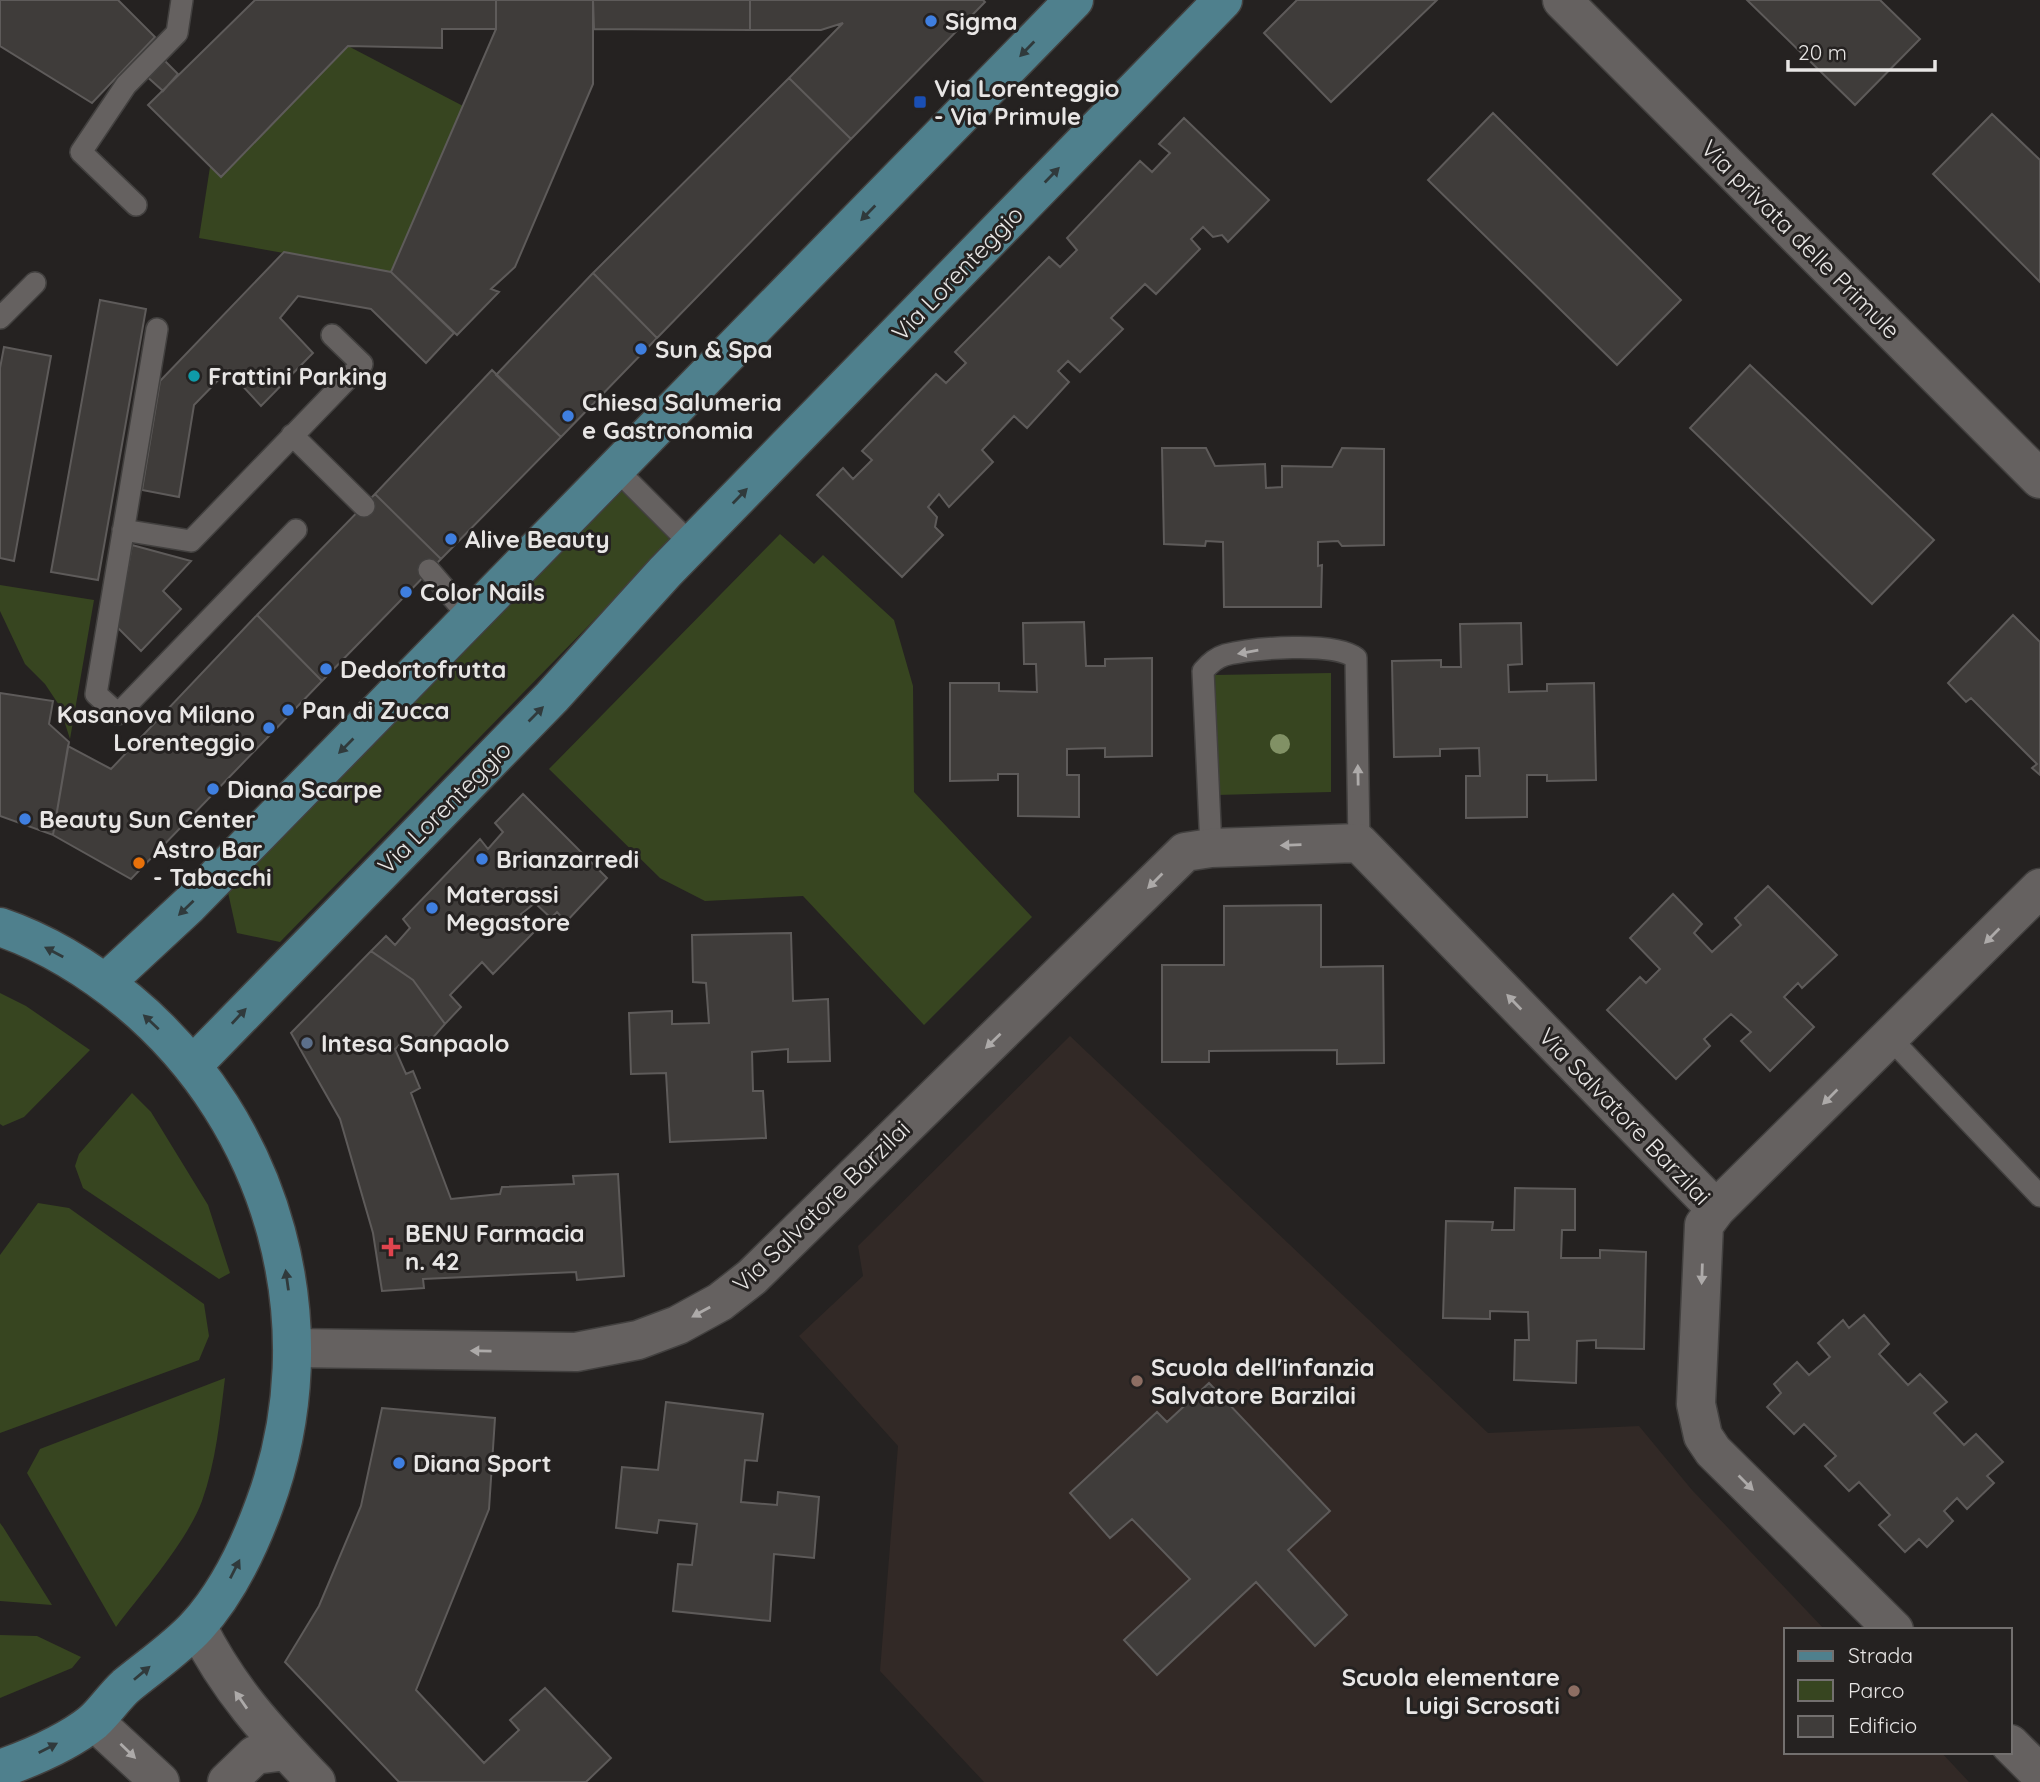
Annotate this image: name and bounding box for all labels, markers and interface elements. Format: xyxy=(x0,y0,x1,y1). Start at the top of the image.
place label: Sigma xyxy=(945,6,1018,36)
marker: Sigma xyxy=(923,13,939,29)
scale bar xyxy=(1788,28,1935,72)
text: 20 m xyxy=(1798,39,1847,65)
one-way arrow xyxy=(1019,40,1035,57)
place label: Via Lorenteggio - Via Primule xyxy=(934,73,1120,131)
marker: Via Lorenteggio - Via Primule xyxy=(912,94,928,110)
street label: Via privata delle Primule xyxy=(1695,133,1907,345)
one-way arrow xyxy=(1044,167,1060,184)
street label: Via Lorenteggio xyxy=(885,199,1029,347)
one-way arrow xyxy=(860,204,877,221)
place label: Sun & Spa xyxy=(655,334,773,364)
marker: Sun & Spa xyxy=(633,341,649,357)
place label: Frattini Parking xyxy=(208,361,387,391)
marker: Frattini Parking xyxy=(186,368,202,384)
place label: Chiesa Salumeria e Gastronomia xyxy=(582,387,782,445)
marker: Chiesa Salumeria e Gastronomia xyxy=(560,408,576,424)
one-way arrow xyxy=(731,488,747,505)
place label: Alive Beauty xyxy=(465,524,610,554)
marker: Alive Beauty xyxy=(443,531,459,547)
place label: Color Nails xyxy=(420,577,545,607)
marker: Color Nails xyxy=(398,584,414,600)
one-way arrow xyxy=(1237,646,1259,657)
place label: Dedortofrutta xyxy=(340,654,506,684)
marker: Dedortofrutta xyxy=(318,661,334,677)
place label: Pan di Zucca xyxy=(302,695,449,725)
place label: Kasanova Milano Lorenteggio xyxy=(57,699,255,757)
marker: Pan di Zucca xyxy=(280,702,296,718)
one-way arrow xyxy=(527,705,544,722)
marker: Kasanova Milano Lorenteggio xyxy=(261,720,277,736)
street label: Via Lorenteggio xyxy=(371,734,517,880)
one-way arrow xyxy=(338,737,355,754)
one-way arrow xyxy=(1352,763,1363,785)
place label: Diana Scarpe xyxy=(227,774,383,804)
marker: Diana Scarpe xyxy=(205,781,221,797)
place label: Beauty Sun Center xyxy=(39,804,256,834)
marker: Beauty Sun Center xyxy=(17,811,33,827)
place label: Astro Bar - Tabacchi xyxy=(153,834,272,892)
one-way arrow xyxy=(1279,840,1301,851)
place label: Brianzarredi xyxy=(496,844,639,874)
marker: Brianzarredi xyxy=(474,851,490,867)
marker: Astro Bar - Tabacchi xyxy=(131,855,147,871)
one-way arrow xyxy=(1147,873,1163,889)
place label: Materassi Megastore xyxy=(446,879,570,937)
one-way arrow xyxy=(178,899,195,916)
marker: Materassi Megastore xyxy=(424,900,440,916)
one-way arrow xyxy=(1983,928,2000,945)
one-way arrow xyxy=(44,946,64,958)
one-way arrow xyxy=(1507,994,1523,1011)
one-way arrow xyxy=(231,1007,247,1025)
one-way arrow xyxy=(143,1014,160,1030)
street label: Via Salvatore Barzilai xyxy=(1533,1021,1717,1211)
place label: Intesa Sanpaolo xyxy=(321,1028,509,1058)
one-way arrow xyxy=(985,1032,1002,1048)
marker: Intesa Sanpaolo xyxy=(299,1035,315,1051)
one-way arrow xyxy=(1822,1088,1839,1104)
street label: Via Salvatore Barzilai xyxy=(726,1114,916,1298)
place label: BENU Farmacia n. 42 xyxy=(405,1218,585,1276)
marker: BENU Farmacia n. 42 xyxy=(383,1239,399,1255)
one-way arrow xyxy=(1697,1263,1708,1285)
one-way arrow xyxy=(282,1269,293,1291)
one-way arrow xyxy=(692,1306,711,1318)
one-way arrow xyxy=(470,1345,492,1357)
place label: Scuola dell'infanzia Salvatore Barzilai xyxy=(1151,1352,1375,1410)
marker: Scuola dell'infanzia Salvatore Barzilai xyxy=(1129,1373,1145,1389)
place label: Diana Sport xyxy=(413,1448,552,1478)
marker: Diana Sport xyxy=(391,1455,407,1471)
one-way arrow xyxy=(1737,1475,1754,1492)
one-way arrow xyxy=(229,1559,240,1579)
legend xyxy=(1784,1628,2012,1754)
text: Strada xyxy=(1848,1642,1913,1668)
place label: Scuola elementare Luigi Scrosati xyxy=(1342,1662,1560,1720)
one-way arrow xyxy=(133,1666,150,1681)
text: Parco xyxy=(1848,1677,1904,1703)
marker: Scuola elementare Luigi Scrosati xyxy=(1566,1683,1582,1699)
one-way arrow xyxy=(234,1691,248,1709)
text: Edificio xyxy=(1848,1712,1917,1738)
one-way arrow xyxy=(38,1742,58,1753)
one-way arrow xyxy=(119,1742,136,1759)

